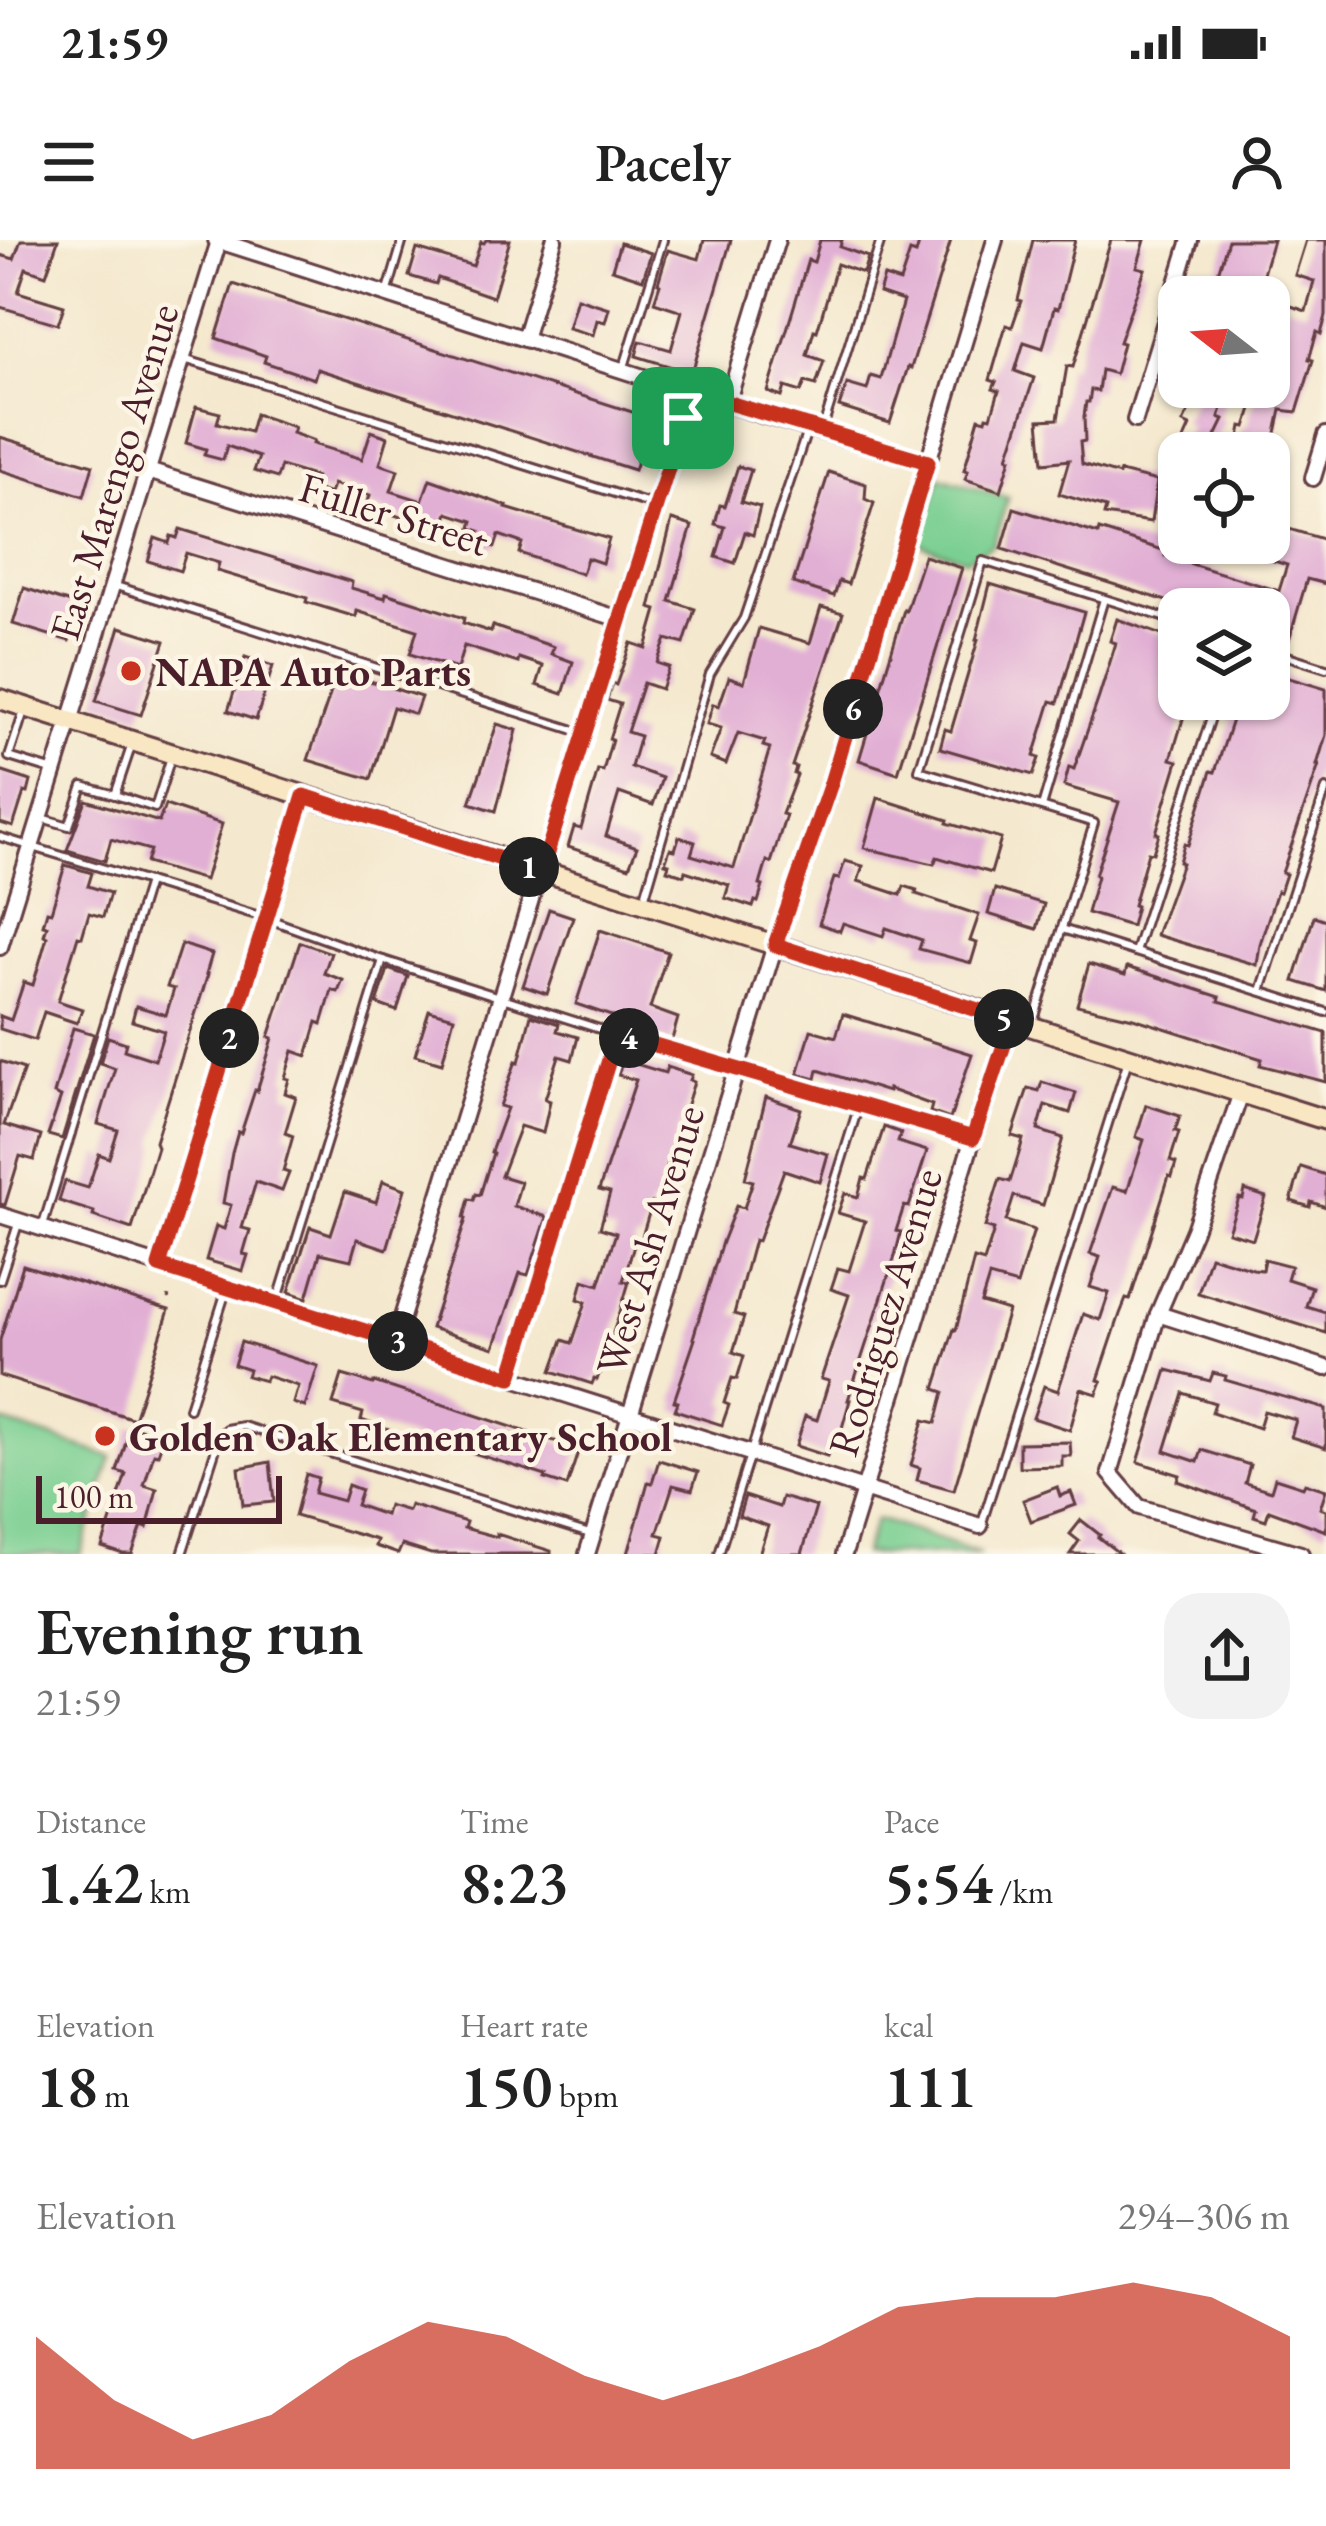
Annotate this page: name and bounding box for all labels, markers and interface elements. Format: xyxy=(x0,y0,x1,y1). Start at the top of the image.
text: 21:59 xyxy=(60,13,168,71)
text: Pacely xyxy=(595,127,731,197)
icon: menu xyxy=(36,129,102,195)
icon: person xyxy=(1224,129,1290,195)
north arrow xyxy=(1158,276,1290,408)
map controls xyxy=(1158,276,1290,720)
street label: East Marengo Avenue xyxy=(37,297,191,647)
pin xyxy=(632,367,734,469)
icon: arrive xyxy=(650,385,716,451)
button: locate xyxy=(1158,432,1290,564)
street label: Fuller Street xyxy=(293,459,495,569)
button: layers xyxy=(1158,588,1290,720)
place label: NAPA Auto Parts xyxy=(155,644,471,699)
marker: NAPA Auto Parts xyxy=(118,658,144,684)
pin: 6 xyxy=(823,679,883,739)
text: 6 xyxy=(844,687,862,730)
pin: 1 xyxy=(499,837,559,897)
text: 1 xyxy=(520,845,538,888)
pin: 5 xyxy=(974,989,1034,1049)
text: 5 xyxy=(995,997,1013,1040)
pin: 2 xyxy=(199,1008,259,1068)
pin: 4 xyxy=(599,1008,659,1068)
text: 2 xyxy=(220,1016,238,1059)
text: 4 xyxy=(620,1016,638,1059)
street label: West Ash Avenue xyxy=(583,1099,717,1381)
street label: Rodriguez Avenue xyxy=(815,1162,955,1462)
pin: 3 xyxy=(368,1311,428,1371)
text: 3 xyxy=(389,1319,407,1362)
place label: Golden Oak Elementary School xyxy=(129,1409,672,1464)
marker: Golden Oak Elementary School xyxy=(92,1423,118,1449)
scale bar xyxy=(36,1470,282,1523)
text: 100 m xyxy=(54,1475,134,1518)
text: Evening run xyxy=(36,1588,364,1674)
button: share xyxy=(1164,1593,1290,1719)
text: 21:59 xyxy=(36,1676,121,1727)
text: Distance xyxy=(36,1800,146,1843)
text: Time xyxy=(460,1800,529,1843)
text: Pace xyxy=(884,1800,939,1843)
text: 1.42 xyxy=(36,1843,143,1921)
text: 8:23 xyxy=(460,1843,569,1921)
text: 5:54 xyxy=(884,1843,993,1921)
text: km xyxy=(143,1870,191,1913)
text: /km xyxy=(993,1870,1054,1913)
text: Elevation xyxy=(36,2004,155,2047)
text: Heart rate xyxy=(460,2004,588,2047)
text: kcal xyxy=(884,2004,934,2047)
text: 18 xyxy=(36,2047,98,2125)
text: 150 xyxy=(460,2047,552,2125)
text: 111 xyxy=(884,2047,976,2125)
text: m xyxy=(98,2074,130,2117)
text: bpm xyxy=(552,2074,619,2117)
text: Elevation xyxy=(36,2190,176,2241)
text: 294–306 m xyxy=(1118,2190,1290,2241)

